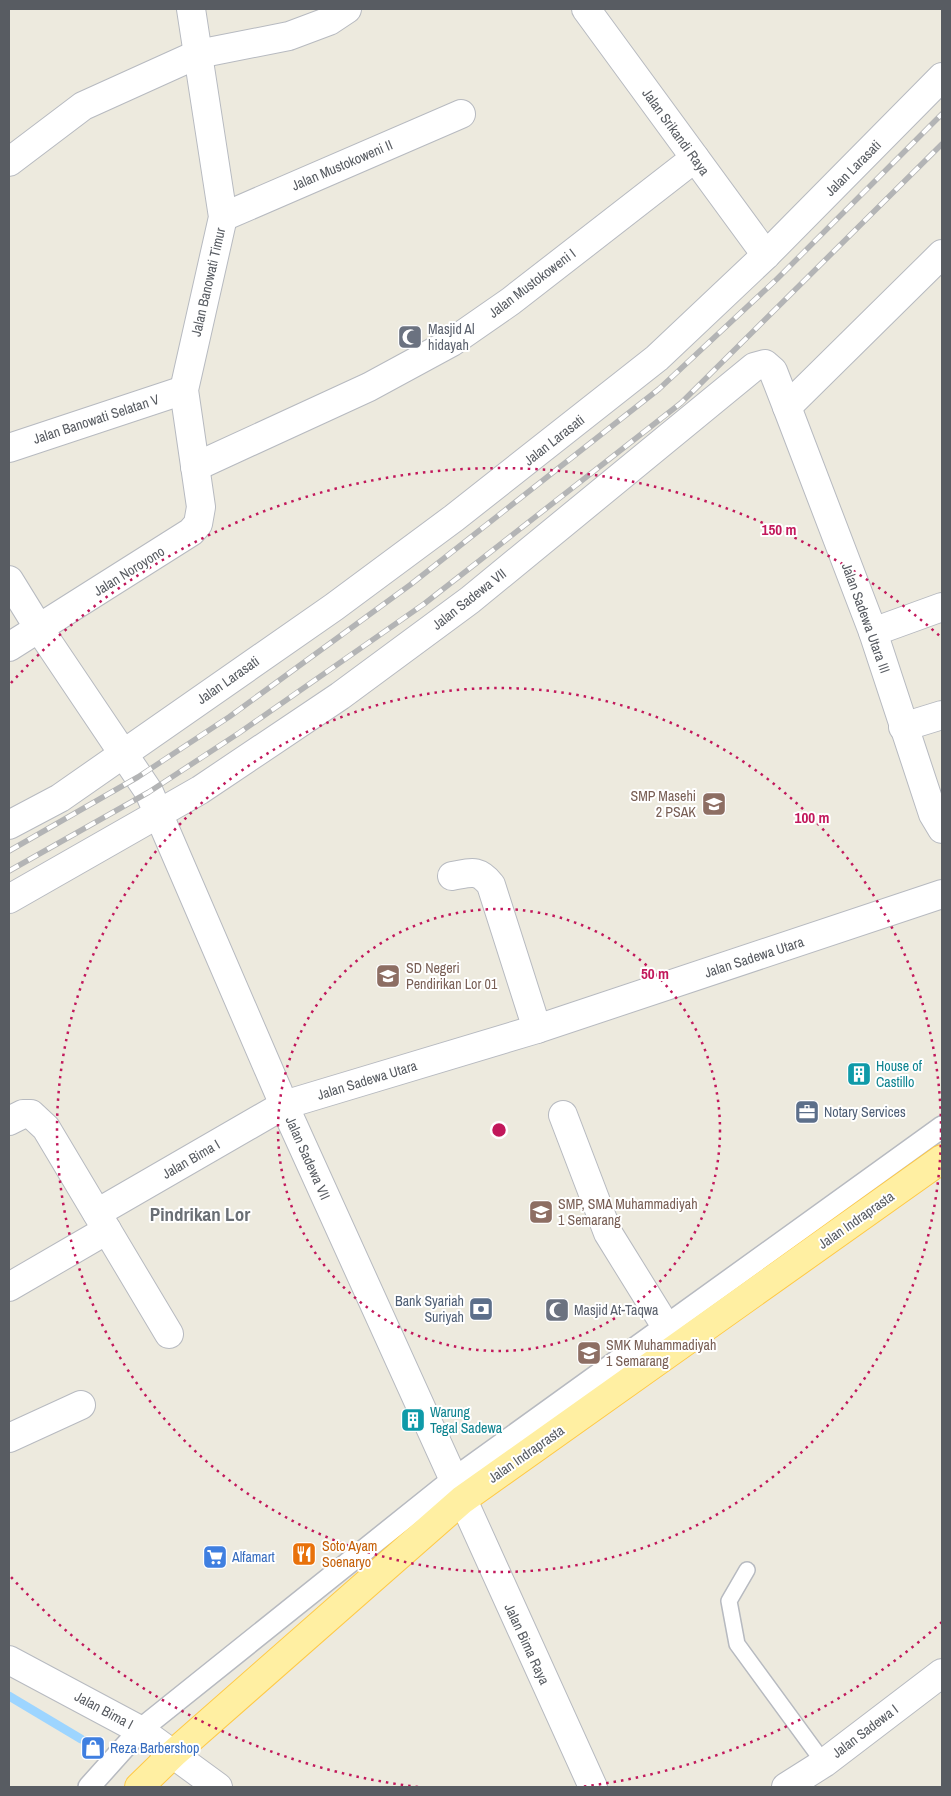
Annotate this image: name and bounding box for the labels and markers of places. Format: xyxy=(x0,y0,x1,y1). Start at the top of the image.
place label: Masjid Al hidayah xyxy=(428,320,475,354)
mosque icon: Masjid Al hidayah xyxy=(397,324,423,350)
place label: SMP Masehi 2 PSAK xyxy=(630,787,696,821)
school or university icon: SMP Masehi 2 PSAK xyxy=(701,791,727,817)
place label: SD Negeri Pendirikan Lor 01 xyxy=(406,959,498,993)
school or university icon: SD Negeri Pendirikan Lor 01 xyxy=(375,963,401,989)
place label: House of Castillo xyxy=(876,1057,923,1091)
building icon: House of Castillo xyxy=(846,1061,872,1087)
office icon: Notary Services xyxy=(794,1099,820,1125)
place label: Notary Services xyxy=(824,1103,906,1121)
centre of rings xyxy=(490,1121,508,1139)
place label: SMP, SMA Muhammadiyah 1 Semarang xyxy=(558,1195,698,1229)
school or university icon: SMP, SMA Muhammadiyah 1 Semarang xyxy=(528,1199,554,1225)
place label: Bank Syariah Suriyah xyxy=(395,1292,464,1326)
bank icon: Bank Syariah Suriyah xyxy=(468,1296,494,1322)
mosque icon: Masjid At-Taqwa xyxy=(544,1297,570,1323)
place label: Masjid At-Taqwa xyxy=(574,1301,659,1319)
place label: SMK Muhammadiyah 1 Semarang xyxy=(606,1336,716,1370)
school or university icon: SMK Muhammadiyah 1 Semarang xyxy=(576,1340,602,1366)
place label: Warung Tegal Sadewa xyxy=(430,1403,503,1437)
building icon: Warung Tegal Sadewa xyxy=(400,1407,426,1433)
place label: Soto Ayam Soenaryo xyxy=(322,1537,377,1571)
restaurant icon: Soto Ayam Soenaryo xyxy=(291,1541,317,1567)
supermarket icon: Alfamart xyxy=(202,1544,228,1570)
place label: Alfamart xyxy=(231,1548,275,1566)
shop icon: Reza Barbershop xyxy=(80,1735,106,1761)
place label: Reza Barbershop xyxy=(110,1739,199,1757)

